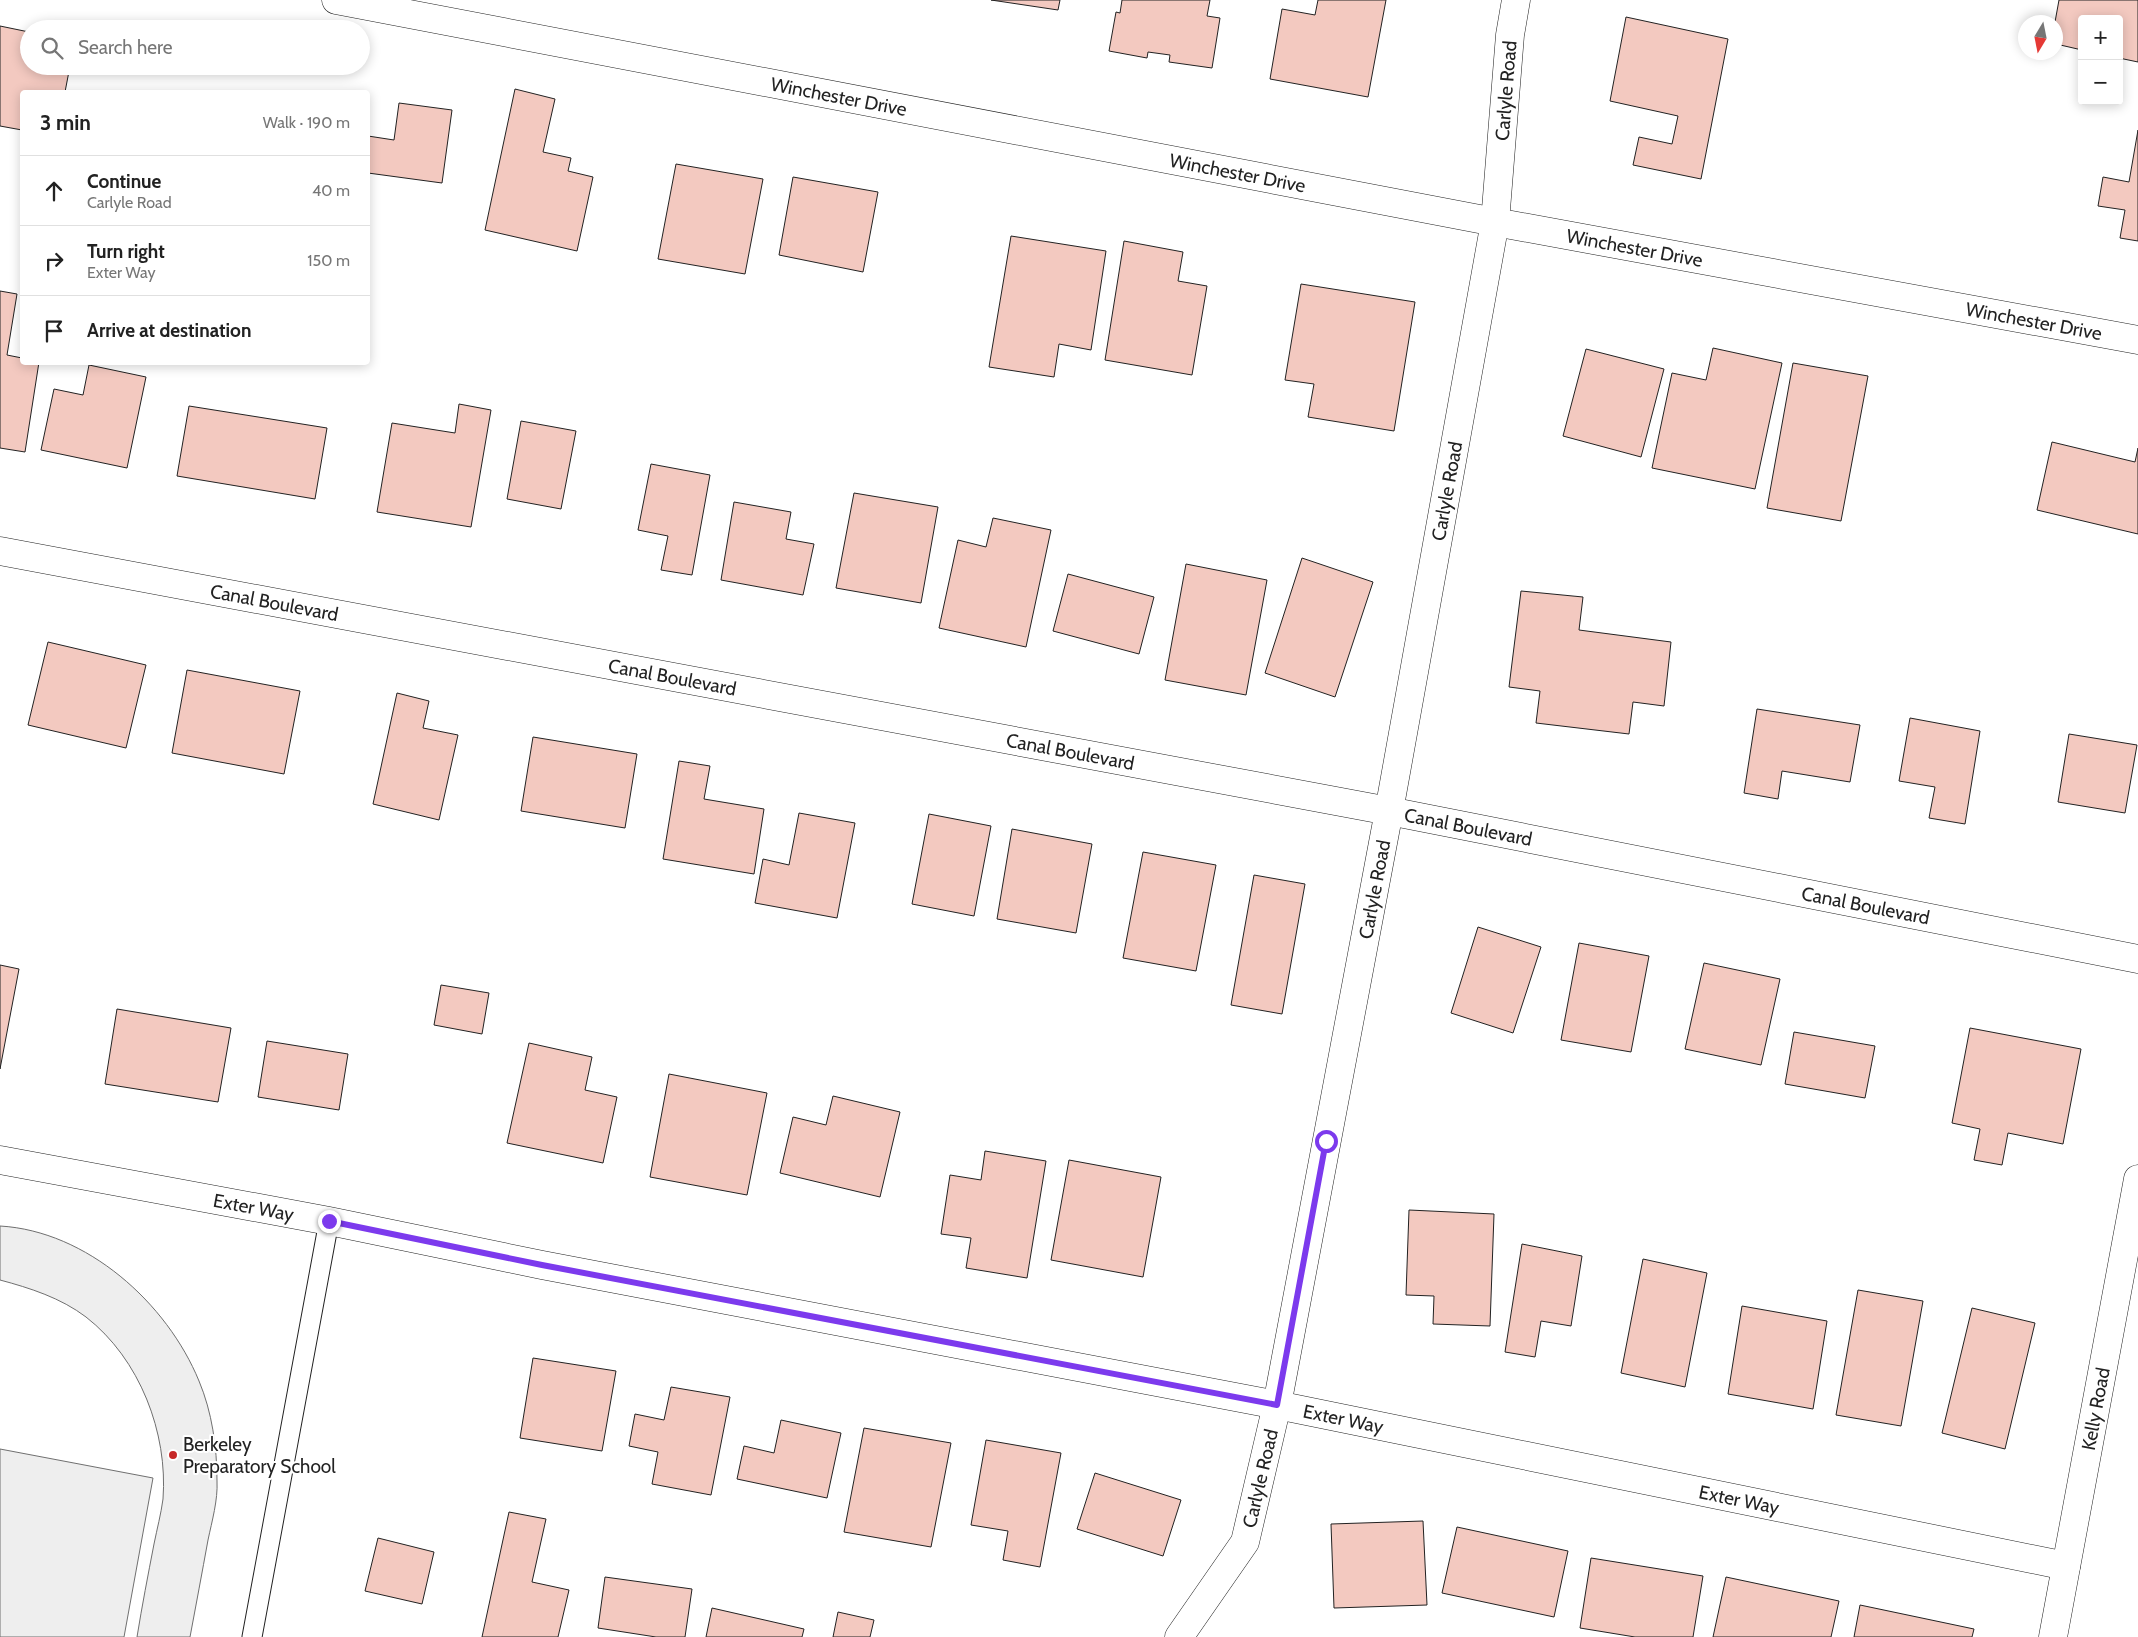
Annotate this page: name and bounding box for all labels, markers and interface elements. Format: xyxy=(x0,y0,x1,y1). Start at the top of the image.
north arrow xyxy=(2018,15,2063,60)
map controls xyxy=(2078,15,2123,105)
button: + xyxy=(2078,15,2123,60)
search box xyxy=(20,20,370,75)
icon: search xyxy=(38,34,66,62)
text: Search here xyxy=(78,36,172,59)
street label: Carlyle Road xyxy=(1491,40,1522,142)
button: − xyxy=(2078,60,2123,105)
street label: Winchester Drive xyxy=(769,73,909,121)
text: 3 min xyxy=(40,110,91,135)
text: Walk · 190 m xyxy=(263,113,350,132)
street label: Winchester Drive xyxy=(1168,149,1308,198)
text: Continue xyxy=(87,170,161,193)
icon: ahead xyxy=(40,177,68,205)
text: 40 m xyxy=(312,181,350,200)
text: Carlyle Road xyxy=(87,193,172,212)
street label: Winchester Drive xyxy=(1565,224,1705,272)
text: Turn right xyxy=(87,240,165,263)
icon: right xyxy=(40,247,68,275)
text: 150 m xyxy=(307,251,350,270)
text: Exter Way xyxy=(87,263,156,282)
street label: Winchester Drive xyxy=(1964,298,2104,345)
icon: arrive xyxy=(40,317,68,345)
text: Arrive at destination xyxy=(87,319,251,342)
street label: Carlyle Road xyxy=(1427,440,1467,543)
street label: Canal Boulevard xyxy=(208,580,340,626)
street label: Canal Boulevard xyxy=(606,654,738,701)
street label: Canal Boulevard xyxy=(1004,729,1136,775)
street label: Canal Boulevard xyxy=(1402,803,1534,851)
street label: Carlyle Road xyxy=(1354,838,1395,941)
street label: Canal Boulevard xyxy=(1800,882,1931,930)
route start xyxy=(1315,1130,1338,1153)
street label: Exter Way xyxy=(211,1189,296,1226)
route end xyxy=(318,1210,341,1233)
street label: Kelly Road xyxy=(2077,1366,2115,1452)
street label: Exter Way xyxy=(1301,1400,1386,1439)
street label: Carlyle Road xyxy=(1238,1427,1283,1530)
place label: Berkeley Preparatory School xyxy=(183,1433,336,1478)
marker: Berkeley Preparatory School xyxy=(167,1449,179,1461)
street label: Exter Way xyxy=(1697,1480,1782,1519)

